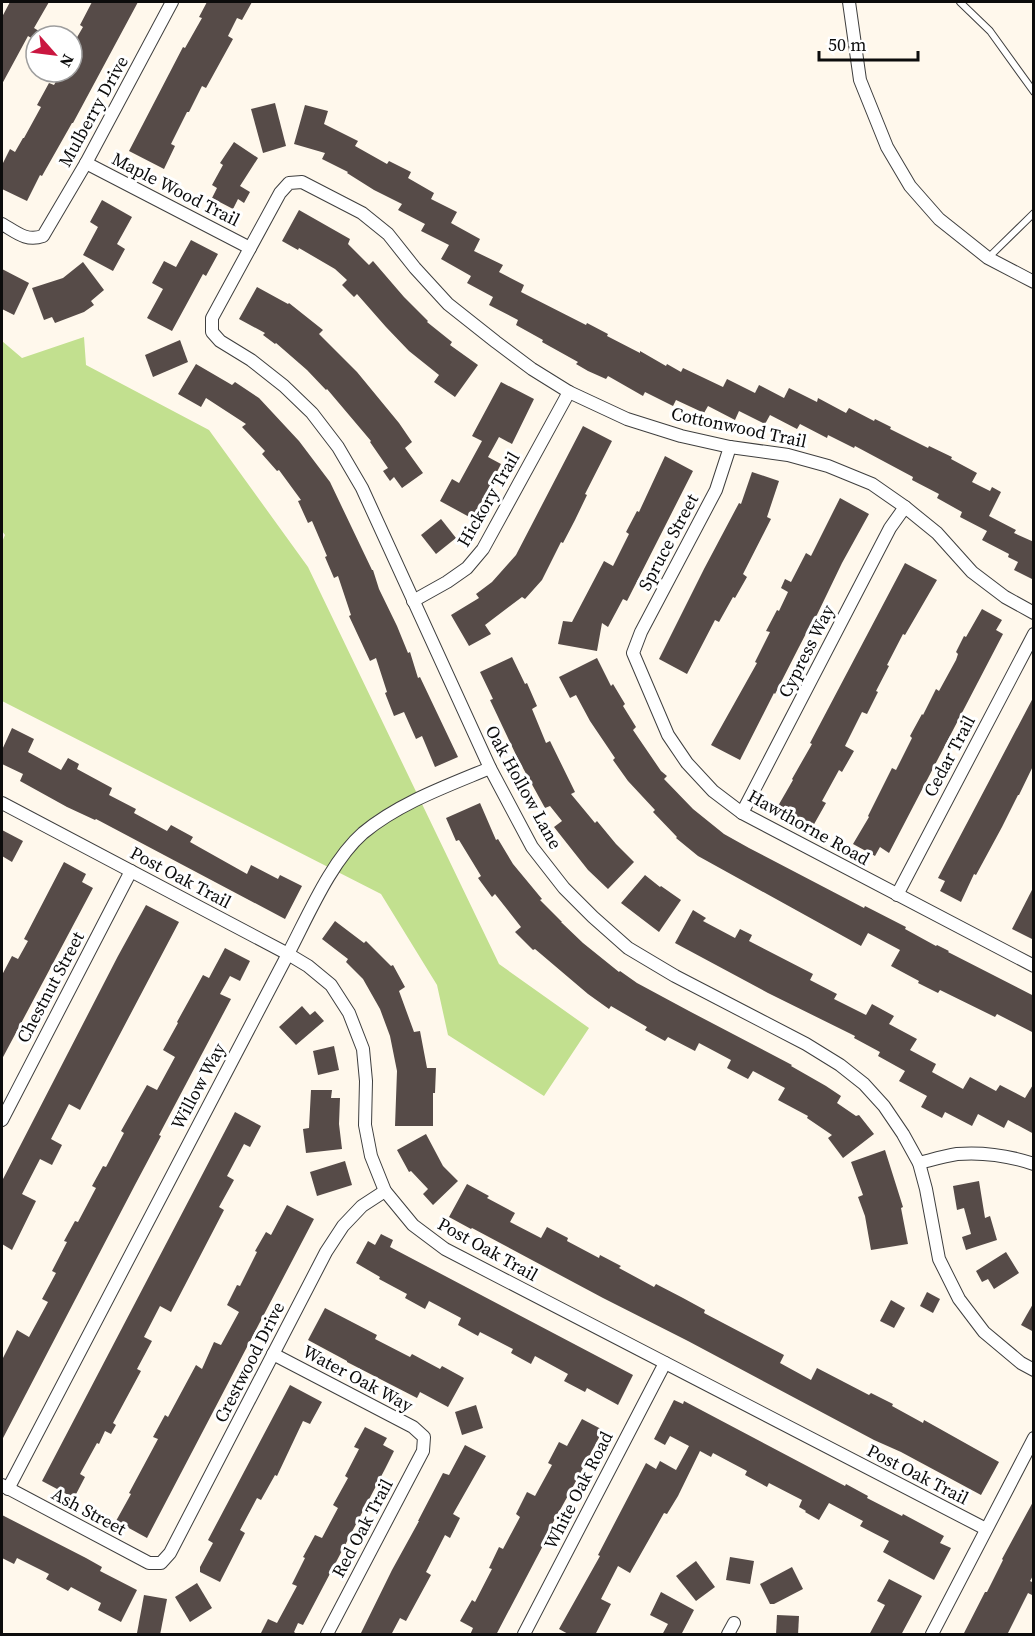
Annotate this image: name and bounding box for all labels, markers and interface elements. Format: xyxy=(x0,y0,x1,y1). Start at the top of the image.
north arrow xyxy=(24,24,84,84)
scale bar xyxy=(819,24,918,62)
text: 50 m xyxy=(828,32,866,57)
street label: Mulberry Drive xyxy=(52,51,134,171)
text: N xyxy=(55,51,80,72)
street label: Maple Wood Trail xyxy=(108,146,244,232)
street label: Cottonwood Trail xyxy=(669,400,809,454)
street label: Hickory Trail xyxy=(451,447,525,551)
street label: Spruce Street xyxy=(632,489,704,595)
street label: Cypress Way xyxy=(772,600,840,702)
street label: Cedar Trail xyxy=(917,711,981,801)
street label: Oak Hollow Lane xyxy=(480,721,568,853)
street label: Hawthorne Road xyxy=(744,783,874,871)
street label: Post Oak Trail xyxy=(126,840,236,914)
street label: Chestnut Street xyxy=(10,927,90,1047)
street label: Willow Way xyxy=(165,1038,232,1134)
street label: Post Oak Trail xyxy=(433,1211,543,1287)
street label: Crestwood Drive xyxy=(208,1297,290,1427)
street label: Water Oak Way xyxy=(298,1338,418,1418)
street label: White Oak Road xyxy=(537,1427,619,1553)
street label: Post Oak Trail xyxy=(863,1438,973,1510)
street label: Red Oak Trail xyxy=(326,1474,398,1582)
street label: Ash Street xyxy=(47,1481,131,1541)

